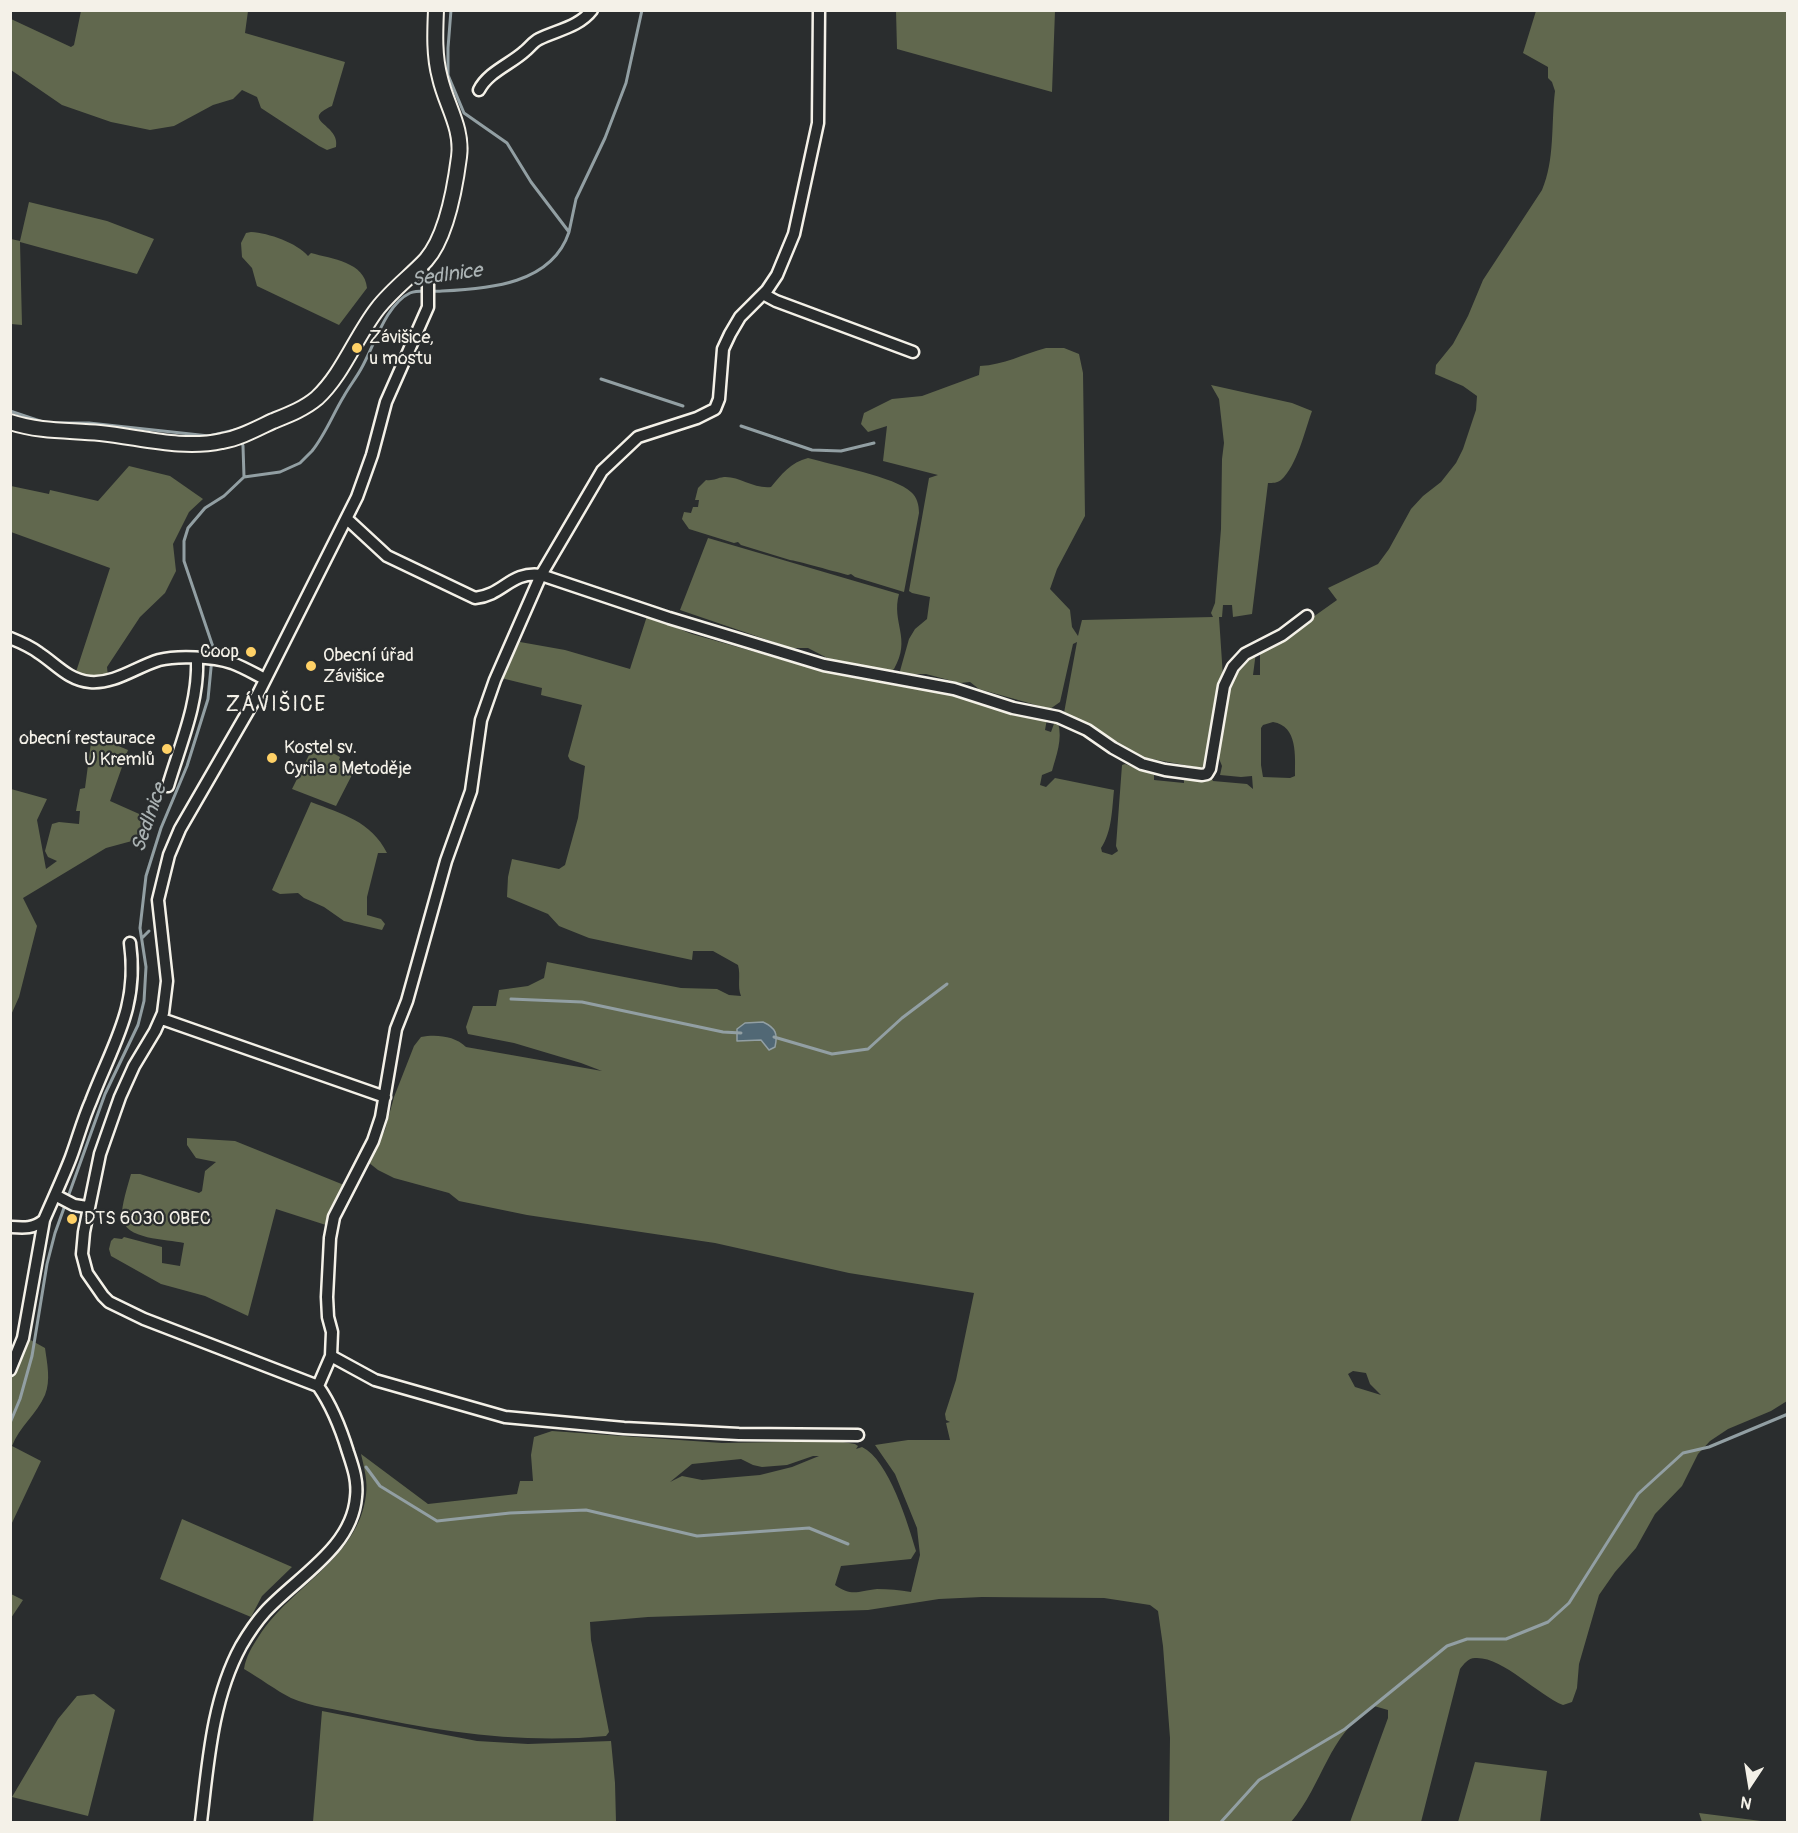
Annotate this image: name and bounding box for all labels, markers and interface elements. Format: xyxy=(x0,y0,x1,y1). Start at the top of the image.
water label: Sedlnice xyxy=(410,259,484,293)
place label: Závišice, u mostu xyxy=(369,327,434,370)
marker: Závišice, u mostu xyxy=(350,341,364,355)
place label: Coop xyxy=(200,641,239,663)
marker: Coop xyxy=(244,645,258,659)
place label: Obecní úřad Závišice xyxy=(323,645,414,688)
marker: Obecní úřad Závišice xyxy=(304,659,318,673)
district label: ZÁVIŠICE xyxy=(225,693,327,719)
place label: obecní restaurace U Kremlů xyxy=(19,728,155,771)
place label: Kostel sv. Cyrila a Metoděje xyxy=(284,737,411,780)
marker: obecní restaurace U Kremlů xyxy=(160,742,174,756)
marker: Kostel sv. Cyrila a Metoděje xyxy=(265,751,279,765)
water label: Sedlnice xyxy=(127,781,173,855)
place label: DTS 6030 OBEC xyxy=(84,1208,211,1230)
marker: DTS 6030 OBEC xyxy=(65,1212,79,1226)
north arrow xyxy=(1720,1755,1780,1815)
text: N xyxy=(1739,1792,1754,1814)

